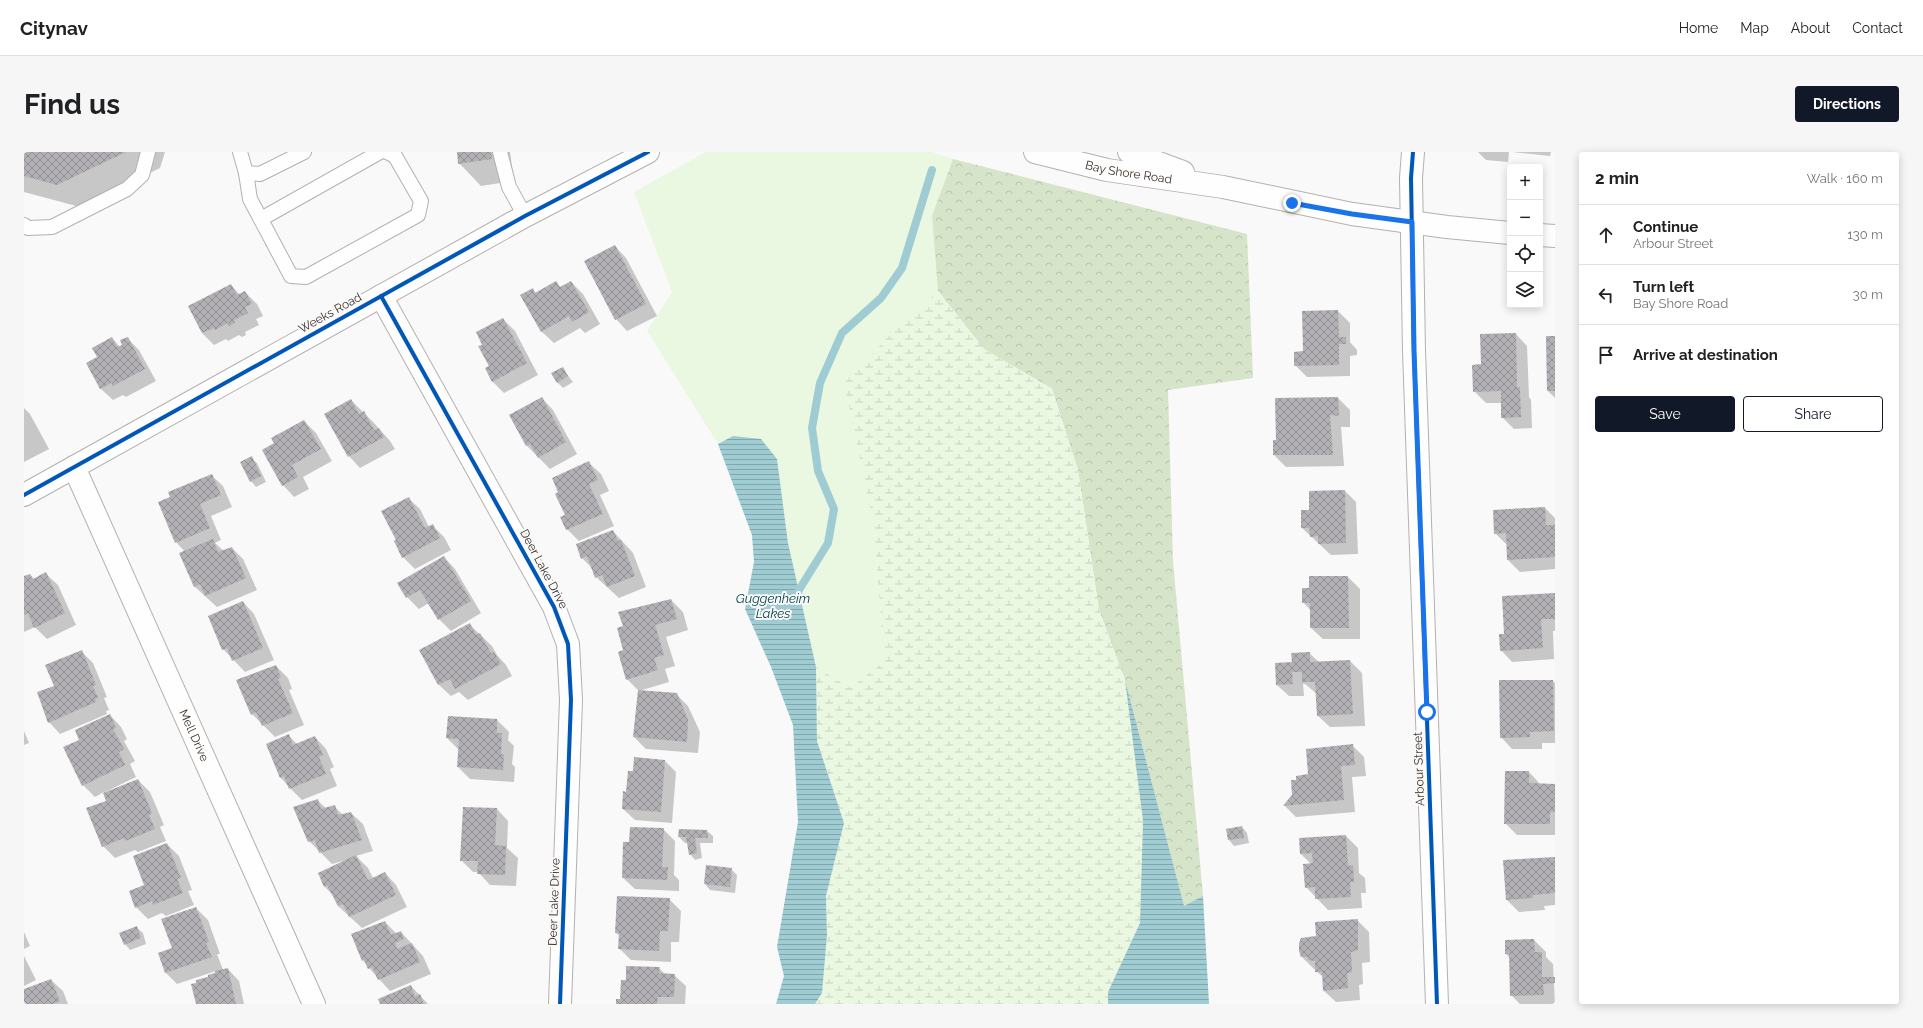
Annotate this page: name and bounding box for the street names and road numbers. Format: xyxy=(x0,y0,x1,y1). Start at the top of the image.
street label: Bay Shore Road xyxy=(1084,158,1173,186)
street label: Weeks Road xyxy=(296,290,364,336)
street label: Deer Lake Drive xyxy=(517,527,571,611)
street label: Mell Drive xyxy=(176,707,212,764)
street label: Arbour Street xyxy=(1411,732,1427,806)
street label: Deer Lake Drive xyxy=(545,858,563,946)

